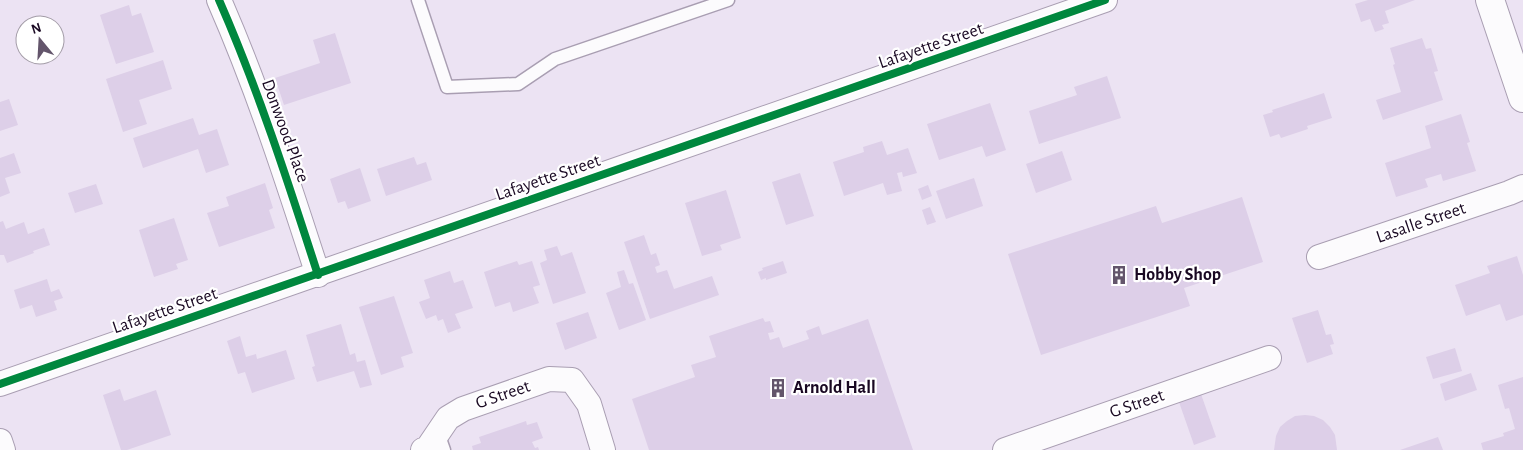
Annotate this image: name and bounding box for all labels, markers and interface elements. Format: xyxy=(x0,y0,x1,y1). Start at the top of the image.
north arrow xyxy=(15,15,65,65)
text: N xyxy=(29,20,43,37)
street label: Lafayette Street xyxy=(876,20,986,72)
street label: Donwood Place xyxy=(258,77,312,185)
street label: Lafayette Street xyxy=(493,152,603,204)
street label: Lasalle Street xyxy=(1374,199,1468,247)
building icon: Hobby Shop xyxy=(1108,264,1130,286)
place label: Hobby Shop xyxy=(1134,266,1221,284)
street label: Lafayette Street xyxy=(110,285,220,337)
street label: G Street xyxy=(474,377,533,413)
building icon: Arnold Hall xyxy=(767,377,789,399)
place label: Arnold Hall xyxy=(793,379,876,397)
street label: G Street xyxy=(1108,386,1167,422)

